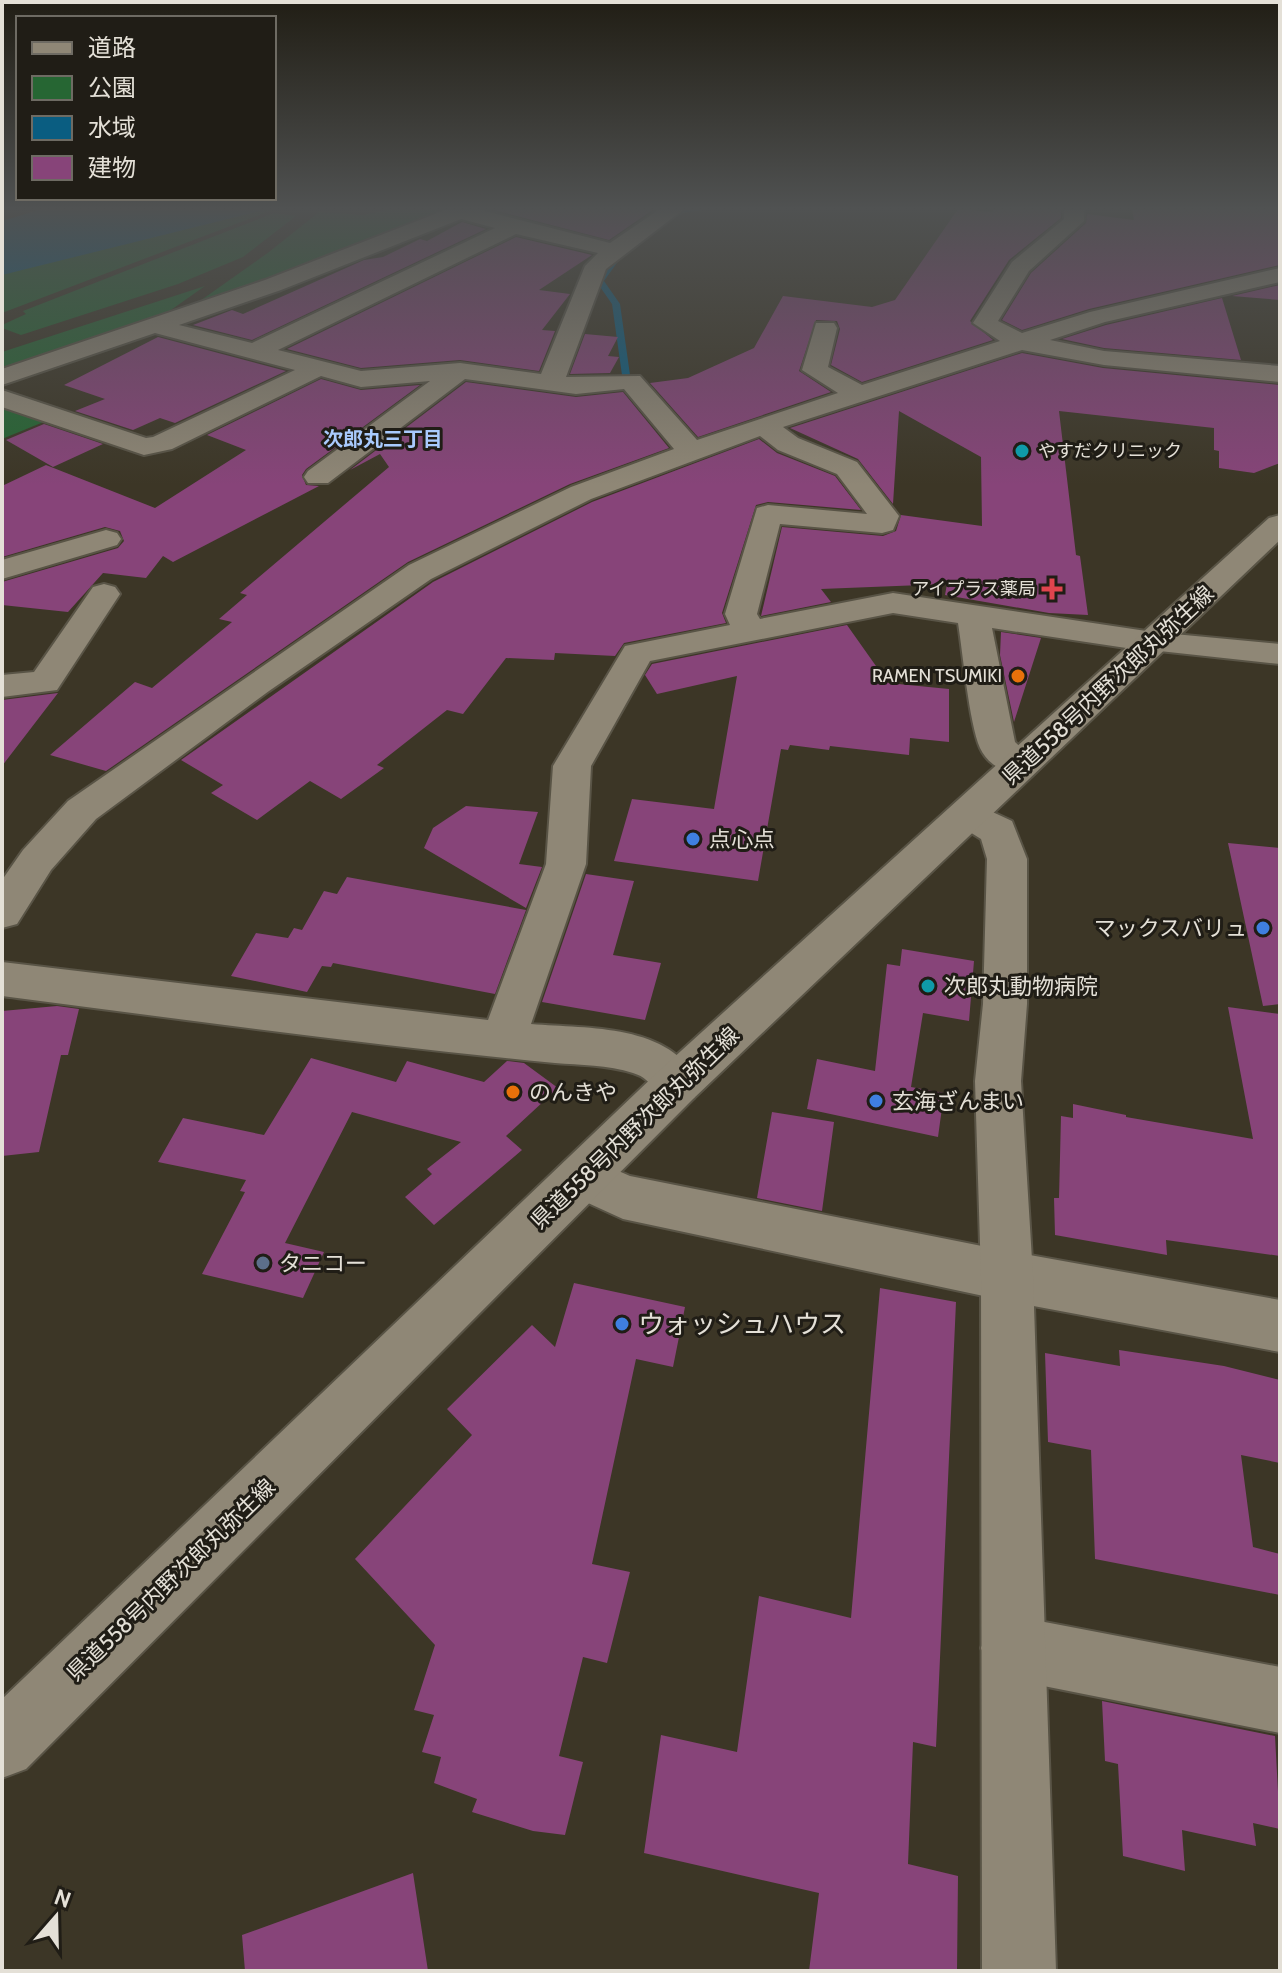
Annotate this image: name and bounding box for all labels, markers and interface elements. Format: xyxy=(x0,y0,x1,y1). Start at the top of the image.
legend xyxy=(16,16,276,200)
text: 道路 xyxy=(88,33,136,62)
text: 公園 xyxy=(88,73,136,102)
text: 水域 xyxy=(88,113,136,142)
text: 建物 xyxy=(88,153,136,182)
district label: 次郎丸三丁目 xyxy=(323,427,443,451)
place label: やすだクリニック xyxy=(1038,440,1182,462)
marker: やすだクリニック xyxy=(1013,442,1031,460)
place label: アイプラス薬局 xyxy=(911,578,1036,600)
street label: 県道558号内野次郎丸弥生線 xyxy=(997,580,1219,790)
marker: アイプラス薬局 xyxy=(1043,580,1061,598)
place label: RAMEN TSUMIKI xyxy=(872,665,1002,687)
marker: RAMEN TSUMIKI xyxy=(1009,667,1027,685)
place label: 点心点 xyxy=(709,826,775,853)
marker: 点心点 xyxy=(684,830,702,848)
place label: マックスバリュ xyxy=(1094,915,1247,942)
marker: マックスバリュ xyxy=(1254,919,1272,937)
place label: 次郎丸動物病院 xyxy=(944,973,1098,1000)
marker: 次郎丸動物病院 xyxy=(919,977,937,995)
street label: 県道558号内野次郎丸弥生線 xyxy=(525,1021,745,1235)
place label: のんきや xyxy=(529,1079,617,1106)
marker: のんきや xyxy=(504,1083,522,1101)
place label: 玄海ざんまい xyxy=(892,1088,1024,1115)
marker: 玄海ざんまい xyxy=(867,1092,885,1110)
place label: タニコー xyxy=(279,1250,367,1277)
marker: タニコー xyxy=(254,1254,272,1272)
place label: ウォッシュハウス xyxy=(638,1308,846,1340)
marker: ウォッシュハウス xyxy=(613,1315,631,1333)
street label: 県道558号内野次郎丸弥生線 xyxy=(61,1473,281,1687)
north arrow xyxy=(16,1877,96,1957)
text: N xyxy=(51,1883,75,1914)

